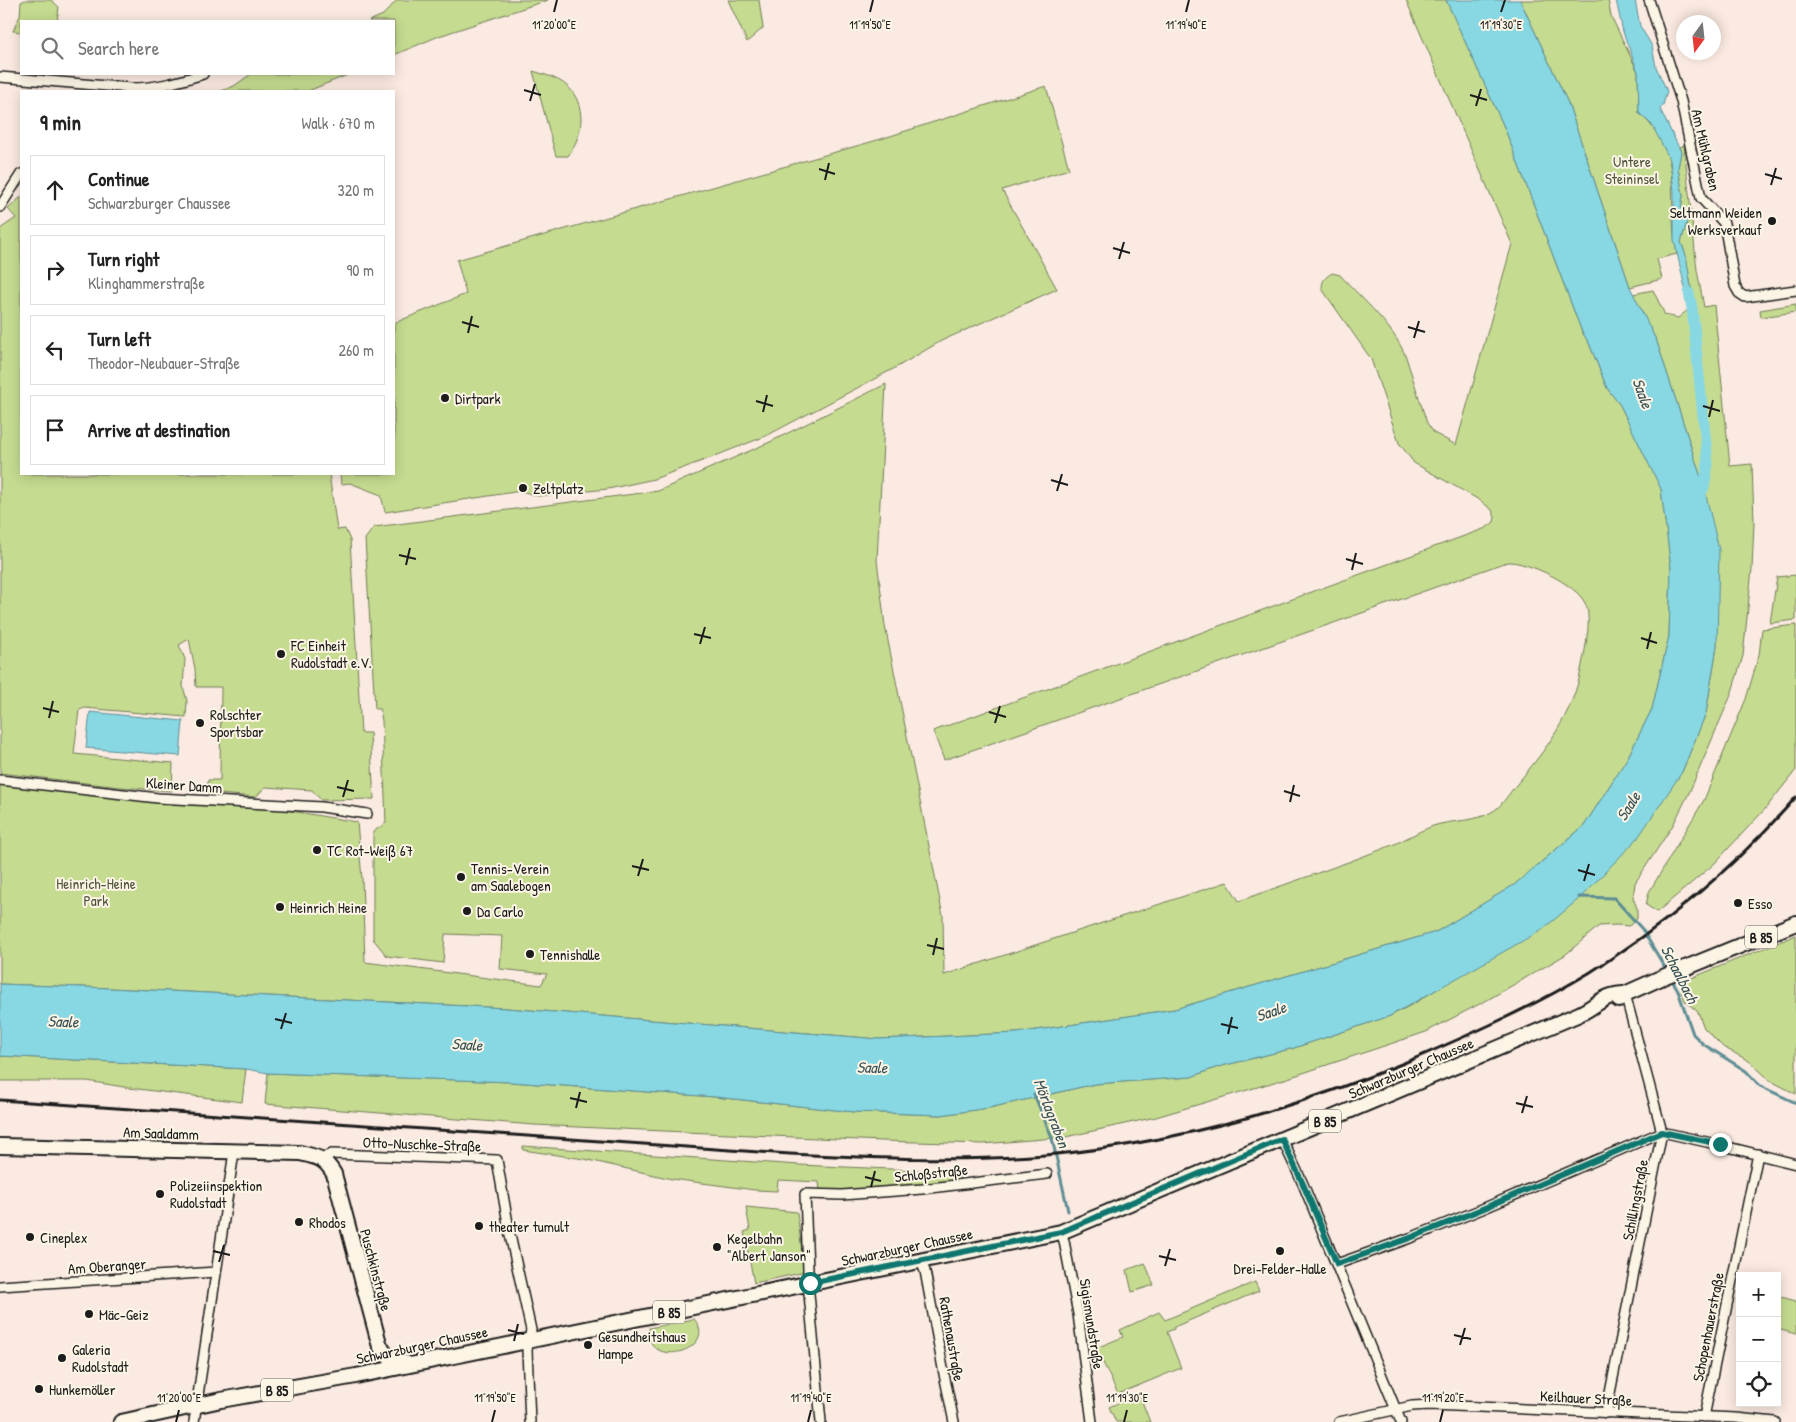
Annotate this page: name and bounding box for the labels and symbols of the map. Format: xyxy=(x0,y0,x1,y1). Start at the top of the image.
north arrow xyxy=(1676,15,1721,60)
text: 11°20'00"E xyxy=(532,16,577,33)
text: 11°19'50"E xyxy=(849,16,891,33)
text: 11°19'40"E xyxy=(1165,16,1207,33)
text: 11°19'30"E xyxy=(1480,16,1523,33)
street label: Am Mühlgraben xyxy=(1686,107,1726,193)
park label: Untere Steininsel xyxy=(1605,151,1659,189)
place label: Seltmann Weiden Werksverkauf xyxy=(1670,202,1763,240)
marker: Seltmann Weiden Werksverkauf xyxy=(1766,215,1778,227)
water label: Saale xyxy=(1627,375,1659,412)
place label: Dirtpark xyxy=(455,388,501,409)
marker: Dirtpark xyxy=(439,392,451,404)
place label: Zeltplatz xyxy=(533,478,584,499)
marker: Zeltplatz xyxy=(517,482,529,494)
place label: FC Einheit Rudolstadt e.V. xyxy=(290,635,372,673)
marker: FC Einheit Rudolstadt e.V. xyxy=(275,648,287,660)
place label: Rolschter Sportsbar xyxy=(210,704,264,742)
marker: Rolschter Sportsbar xyxy=(194,717,206,729)
street label: Kleiner Damm xyxy=(145,772,223,798)
water label: Saale xyxy=(1611,787,1646,825)
place label: TC Rot-Weiß 67 xyxy=(327,840,413,861)
marker: TC Rot-Weiß 67 xyxy=(311,844,323,856)
place label: Tennis-Verein am Saalebogen xyxy=(471,858,551,896)
marker: Tennis-Verein am Saalebogen xyxy=(455,871,467,883)
park label: Heinrich-Heine Park xyxy=(56,873,136,911)
place label: Esso xyxy=(1748,893,1772,914)
place label: Heinrich Heine xyxy=(290,897,367,918)
marker: Esso xyxy=(1732,897,1744,909)
marker: Heinrich Heine xyxy=(274,901,286,913)
place label: Da Carlo xyxy=(477,901,523,922)
marker: Da Carlo xyxy=(461,905,473,917)
road number: B 85 xyxy=(1745,926,1777,949)
water label: Schaalbach xyxy=(1656,941,1705,1008)
place label: Tennishalle xyxy=(540,944,600,965)
marker: Tennishalle xyxy=(524,948,536,960)
water label: Saale xyxy=(1253,995,1290,1026)
water label: Saale xyxy=(47,1009,79,1033)
water label: Saale xyxy=(451,1032,484,1056)
street label: Schwarzburger Chaussee xyxy=(1345,1032,1477,1104)
water label: Saale xyxy=(857,1056,888,1078)
water label: Mörlagraben xyxy=(1029,1075,1076,1152)
road number: B 85 xyxy=(1309,1110,1341,1132)
street label: Am Saaldamm xyxy=(123,1121,199,1145)
street label: Otto-Nuschke-Straße xyxy=(362,1131,482,1157)
route end xyxy=(1709,1133,1732,1156)
street label: Schillingstraße xyxy=(1617,1158,1653,1242)
street label: Schloßstraße xyxy=(893,1159,969,1187)
place label: Polizeiinspektion Rudolstadt xyxy=(170,1175,262,1213)
marker: Polizeiinspektion Rudolstadt xyxy=(154,1188,166,1200)
place label: Rhodos xyxy=(309,1212,346,1233)
marker: Rhodos xyxy=(293,1216,305,1228)
place label: theater tumult xyxy=(489,1216,570,1237)
marker: theater tumult xyxy=(473,1220,485,1232)
street label: Schwarzburger Chaussee xyxy=(839,1223,975,1271)
place label: Cineplex xyxy=(40,1227,88,1248)
street label: Puschkinstraße xyxy=(355,1227,397,1313)
place label: Kegelbahn "Albert Janson" xyxy=(727,1228,811,1266)
marker: Cineplex xyxy=(24,1231,36,1243)
marker: Kegelbahn "Albert Janson" xyxy=(711,1241,723,1253)
marker: Drei-Felder-Halle xyxy=(1274,1245,1286,1257)
street label: Am Oberanger xyxy=(67,1253,147,1279)
place label: Drei-Felder-Halle xyxy=(1234,1258,1326,1279)
street label: Schopenhauerstraße xyxy=(1687,1271,1729,1383)
route start xyxy=(799,1272,822,1295)
street label: Sigismundstraße xyxy=(1074,1277,1110,1371)
street label: Rathenaustraße xyxy=(934,1295,970,1383)
road number: B 85 xyxy=(653,1300,685,1324)
place label: Mäc-Geiz xyxy=(99,1304,149,1325)
marker: Mäc-Geiz xyxy=(83,1308,95,1320)
street label: Schwarzburger Chaussee xyxy=(354,1321,490,1369)
place label: Gesundheitshaus Hampe xyxy=(598,1326,686,1364)
place label: Galeria Rudolstadt xyxy=(72,1339,129,1377)
marker: Gesundheitshaus Hampe xyxy=(582,1339,594,1351)
marker: Galeria Rudolstadt xyxy=(56,1352,68,1364)
road number: B 85 xyxy=(261,1378,293,1402)
place label: Hunkemöller xyxy=(49,1379,116,1400)
marker: Hunkemöller xyxy=(33,1383,45,1395)
street label: Keilhauer Straße xyxy=(1539,1385,1633,1411)
text: 11°20'00"E xyxy=(157,1389,202,1406)
text: 11°19'50"E xyxy=(474,1389,516,1406)
text: 11°19'40"E xyxy=(790,1389,832,1406)
text: 11°19'30"E xyxy=(1106,1389,1149,1406)
text: 11°19'20"E xyxy=(1422,1389,1465,1406)

